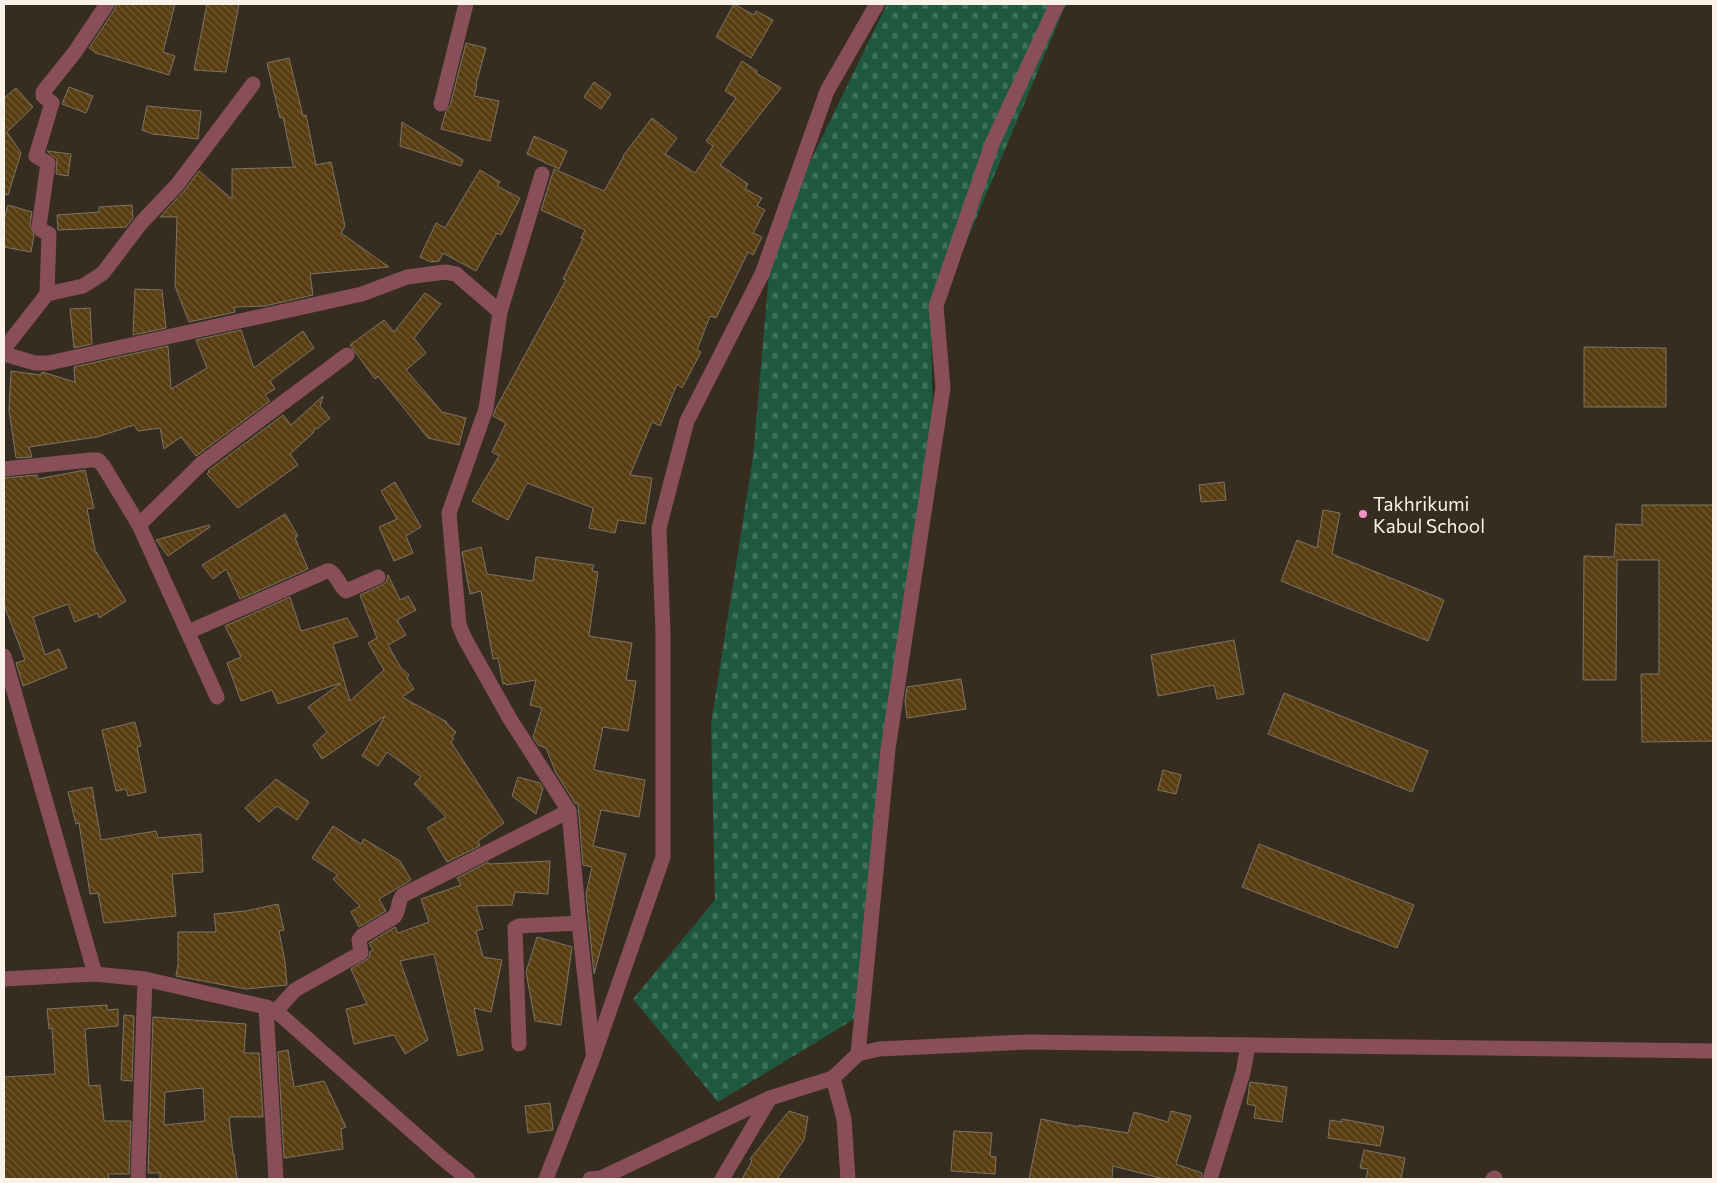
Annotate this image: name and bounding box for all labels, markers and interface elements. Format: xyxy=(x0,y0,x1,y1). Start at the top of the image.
place label: Takhrikumi Kabul School xyxy=(1373,492,1485,537)
marker: Takhrikumi Kabul School xyxy=(1357,508,1369,520)

